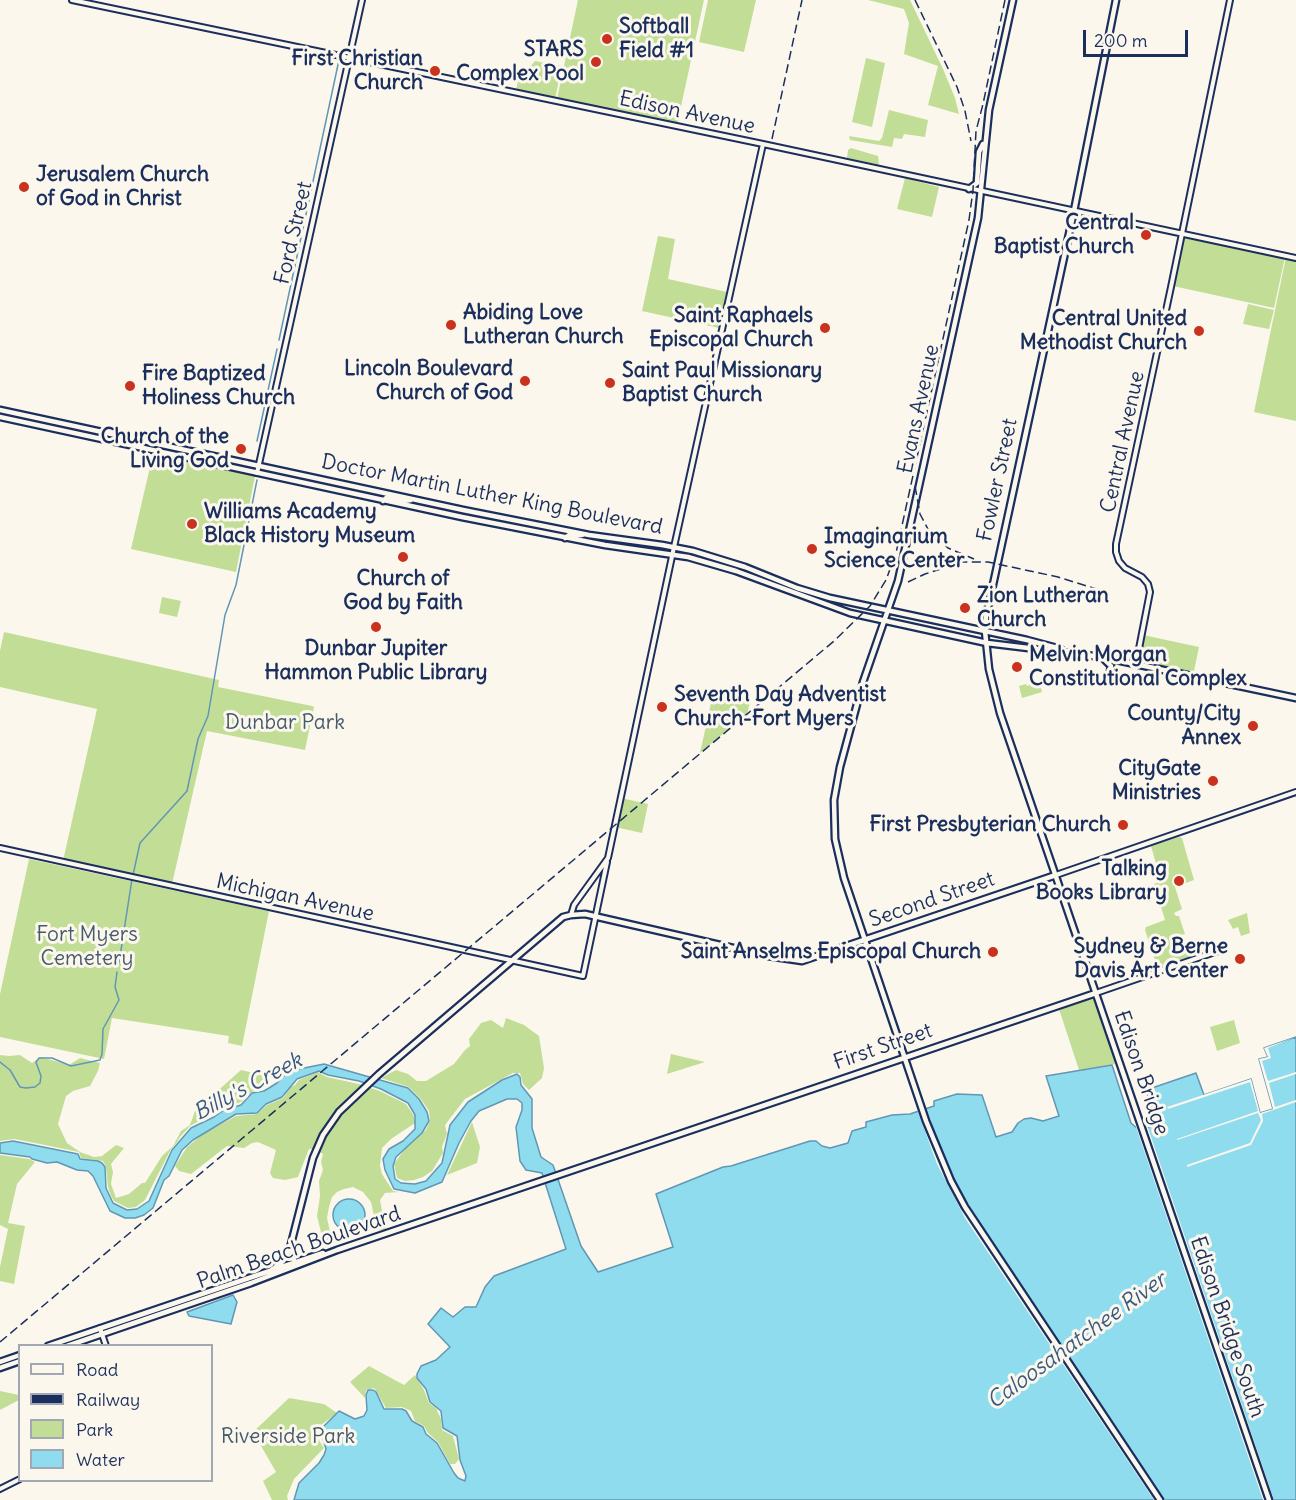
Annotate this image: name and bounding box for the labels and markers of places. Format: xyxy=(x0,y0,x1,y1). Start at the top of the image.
place label: Softball Field #1 xyxy=(619,14,694,64)
marker: Softball Field #1 xyxy=(600,32,614,46)
place label: STARS Complex Pool xyxy=(456,37,584,87)
place label: First Christian Church xyxy=(292,46,423,96)
marker: STARS Complex Pool xyxy=(589,55,603,69)
marker: First Christian Church xyxy=(428,64,442,78)
place label: Jerusalem Church of God in Christ xyxy=(36,162,209,212)
marker: Jerusalem Church of God in Christ xyxy=(17,180,31,194)
place label: Central Baptist Church xyxy=(994,210,1134,260)
marker: Central Baptist Church xyxy=(1139,228,1153,242)
place label: Abiding Love Lutheran Church xyxy=(463,300,624,350)
place label: Saint Raphaels Episcopal Church xyxy=(649,303,813,353)
place label: Central United Methodist Church xyxy=(1020,306,1187,356)
marker: Abiding Love Lutheran Church xyxy=(444,318,458,332)
marker: Saint Raphaels Episcopal Church xyxy=(818,321,832,335)
marker: Central United Methodist Church xyxy=(1192,324,1206,338)
place label: Lincoln Boulevard Church of God xyxy=(344,356,513,406)
place label: Saint Paul Missionary Baptist Church xyxy=(622,358,822,408)
place label: Fire Baptized Holiness Church xyxy=(142,361,295,411)
marker: Lincoln Boulevard Church of God xyxy=(518,374,532,388)
marker: Saint Paul Missionary Baptist Church xyxy=(603,376,617,390)
marker: Fire Baptized Holiness Church xyxy=(123,379,137,393)
place label: Church of the Living God xyxy=(101,424,229,474)
marker: Church of the Living God xyxy=(234,442,248,456)
place label: Williams Academy Black History Museum xyxy=(204,499,415,549)
marker: Williams Academy Black History Museum xyxy=(185,517,199,531)
place label: Imaginarium Science Center xyxy=(824,524,964,574)
marker: Imaginarium Science Center xyxy=(805,542,819,556)
marker: Church of God by Faith xyxy=(396,550,410,564)
place label: Church of God by Faith xyxy=(343,566,463,616)
place label: Zion Lutheran Church xyxy=(977,583,1109,633)
marker: Zion Lutheran Church xyxy=(958,601,972,615)
marker: Dunbar Jupiter Hammon Public Library xyxy=(369,620,383,634)
place label: Dunbar Jupiter Hammon Public Library xyxy=(265,636,487,686)
place label: Melvin Morgan Constitutional Complex xyxy=(1029,642,1247,692)
marker: Melvin Morgan Constitutional Complex xyxy=(1010,660,1024,674)
place label: Seventh Day Adventist Church-Fort Myers xyxy=(674,682,886,732)
marker: Seventh Day Adventist Church-Fort Myers xyxy=(655,700,669,714)
place label: County/City Annex xyxy=(1127,701,1241,751)
marker: County/City Annex xyxy=(1246,719,1260,733)
place label: CityGate Ministries xyxy=(1112,756,1201,806)
marker: CityGate Ministries xyxy=(1206,774,1220,788)
place label: First Presbyterian Church xyxy=(869,812,1111,838)
marker: First Presbyterian Church xyxy=(1116,818,1130,832)
place label: Talking Books Library xyxy=(1036,856,1167,906)
marker: Talking Books Library xyxy=(1172,874,1186,888)
place label: Sydney & Berne Davis Art Center xyxy=(1073,934,1228,984)
place label: Saint Anselms Episcopal Church xyxy=(681,939,981,965)
marker: Saint Anselms Episcopal Church xyxy=(986,945,1000,959)
marker: Sydney & Berne Davis Art Center xyxy=(1233,952,1247,966)

